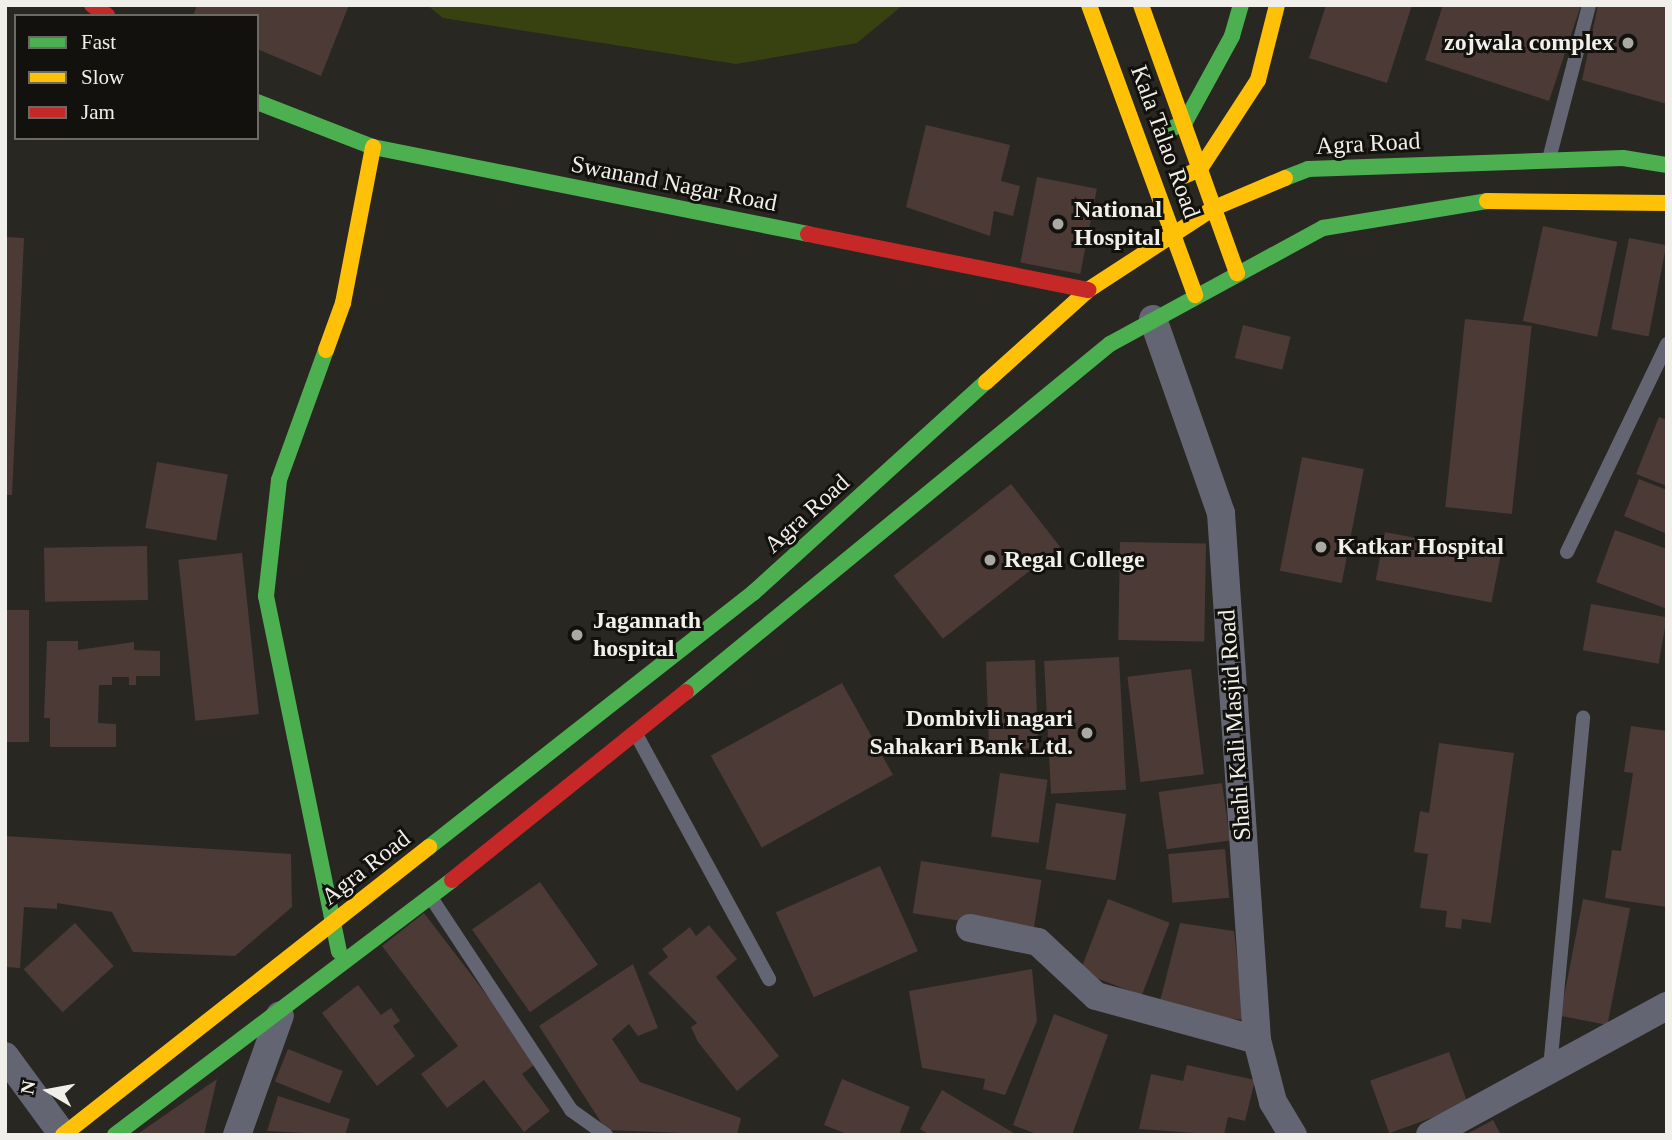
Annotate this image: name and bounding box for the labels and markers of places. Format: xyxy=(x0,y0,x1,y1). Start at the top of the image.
place label: zojwala complex xyxy=(1444,29,1614,57)
marker: zojwala complex xyxy=(1620,35,1636,51)
place label: National Hospital xyxy=(1074,196,1162,252)
marker: National Hospital xyxy=(1048,214,1068,234)
place label: Katkar Hospital xyxy=(1337,533,1504,561)
marker: Katkar Hospital xyxy=(1311,537,1331,557)
place label: Regal College xyxy=(1004,546,1145,574)
marker: Regal College xyxy=(982,552,998,568)
place label: Jagannath hospital xyxy=(593,607,701,663)
marker: Jagannath hospital xyxy=(567,625,587,645)
place label: Dombivli nagari Sahakari Bank Ltd. xyxy=(870,705,1073,761)
marker: Dombivli nagari Sahakari Bank Ltd. xyxy=(1079,725,1095,741)

